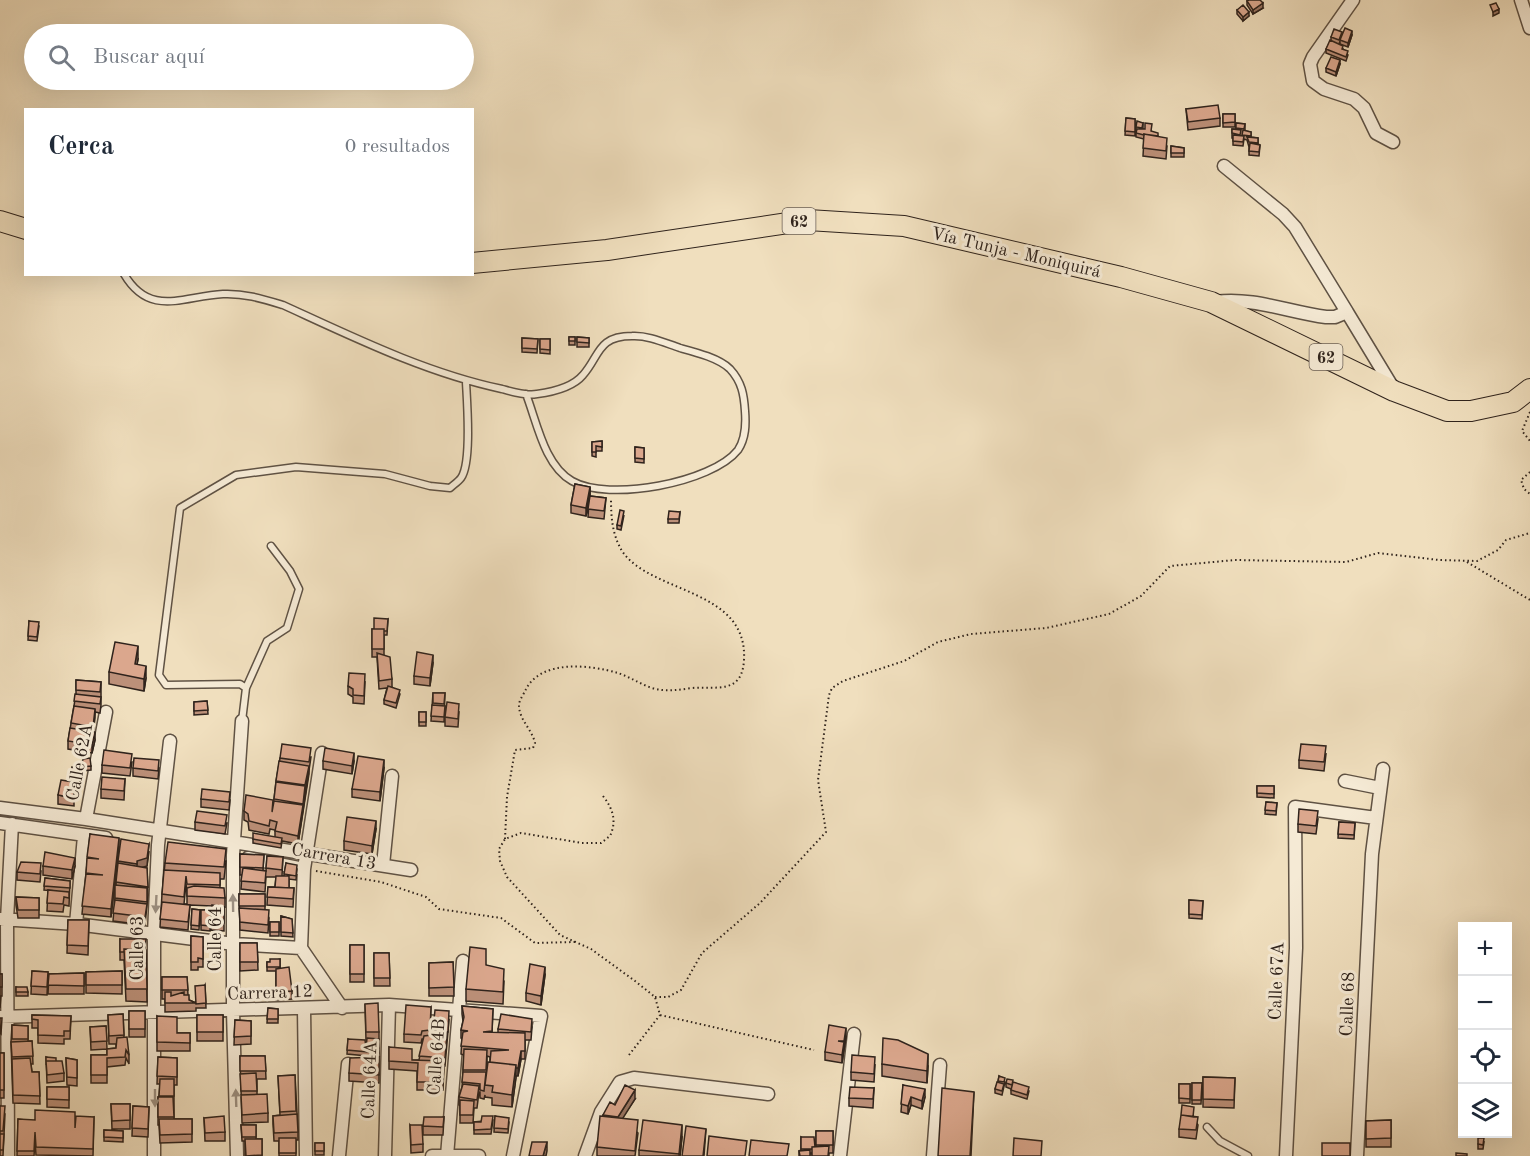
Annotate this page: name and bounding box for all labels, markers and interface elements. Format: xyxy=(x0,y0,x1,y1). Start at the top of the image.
search box xyxy=(24,24,474,90)
icon: search xyxy=(45,41,78,74)
text: Buscar aquí xyxy=(93,46,205,68)
text: Cerca xyxy=(48,134,114,160)
text: 0 resultados xyxy=(345,137,450,157)
road number: 62 xyxy=(782,208,816,234)
street label: Vía Tunja - Moniquirá xyxy=(929,225,1103,281)
road number: 62 xyxy=(1310,344,1342,370)
street label: Calle 62A xyxy=(64,722,96,802)
street label: Carrera 13 xyxy=(290,841,378,873)
one-way arrow xyxy=(229,893,238,912)
one-way arrow xyxy=(151,894,160,913)
street label: Calle 64 xyxy=(207,907,225,971)
street label: Calle 63 xyxy=(129,916,147,980)
map controls xyxy=(1458,922,1512,1138)
button: + xyxy=(1458,922,1512,976)
street label: Calle 67A xyxy=(1267,941,1287,1021)
street label: Calle 68 xyxy=(1338,971,1358,1037)
button: − xyxy=(1458,976,1512,1030)
street label: Carrera 12 xyxy=(227,983,313,1003)
street label: Calle 64B xyxy=(425,1018,449,1096)
button: locate xyxy=(1458,1030,1512,1084)
street label: Calle 64A xyxy=(360,1040,380,1120)
button: layers xyxy=(1458,1084,1512,1138)
one-way arrow xyxy=(231,1088,240,1107)
one-way arrow xyxy=(150,1089,160,1108)

